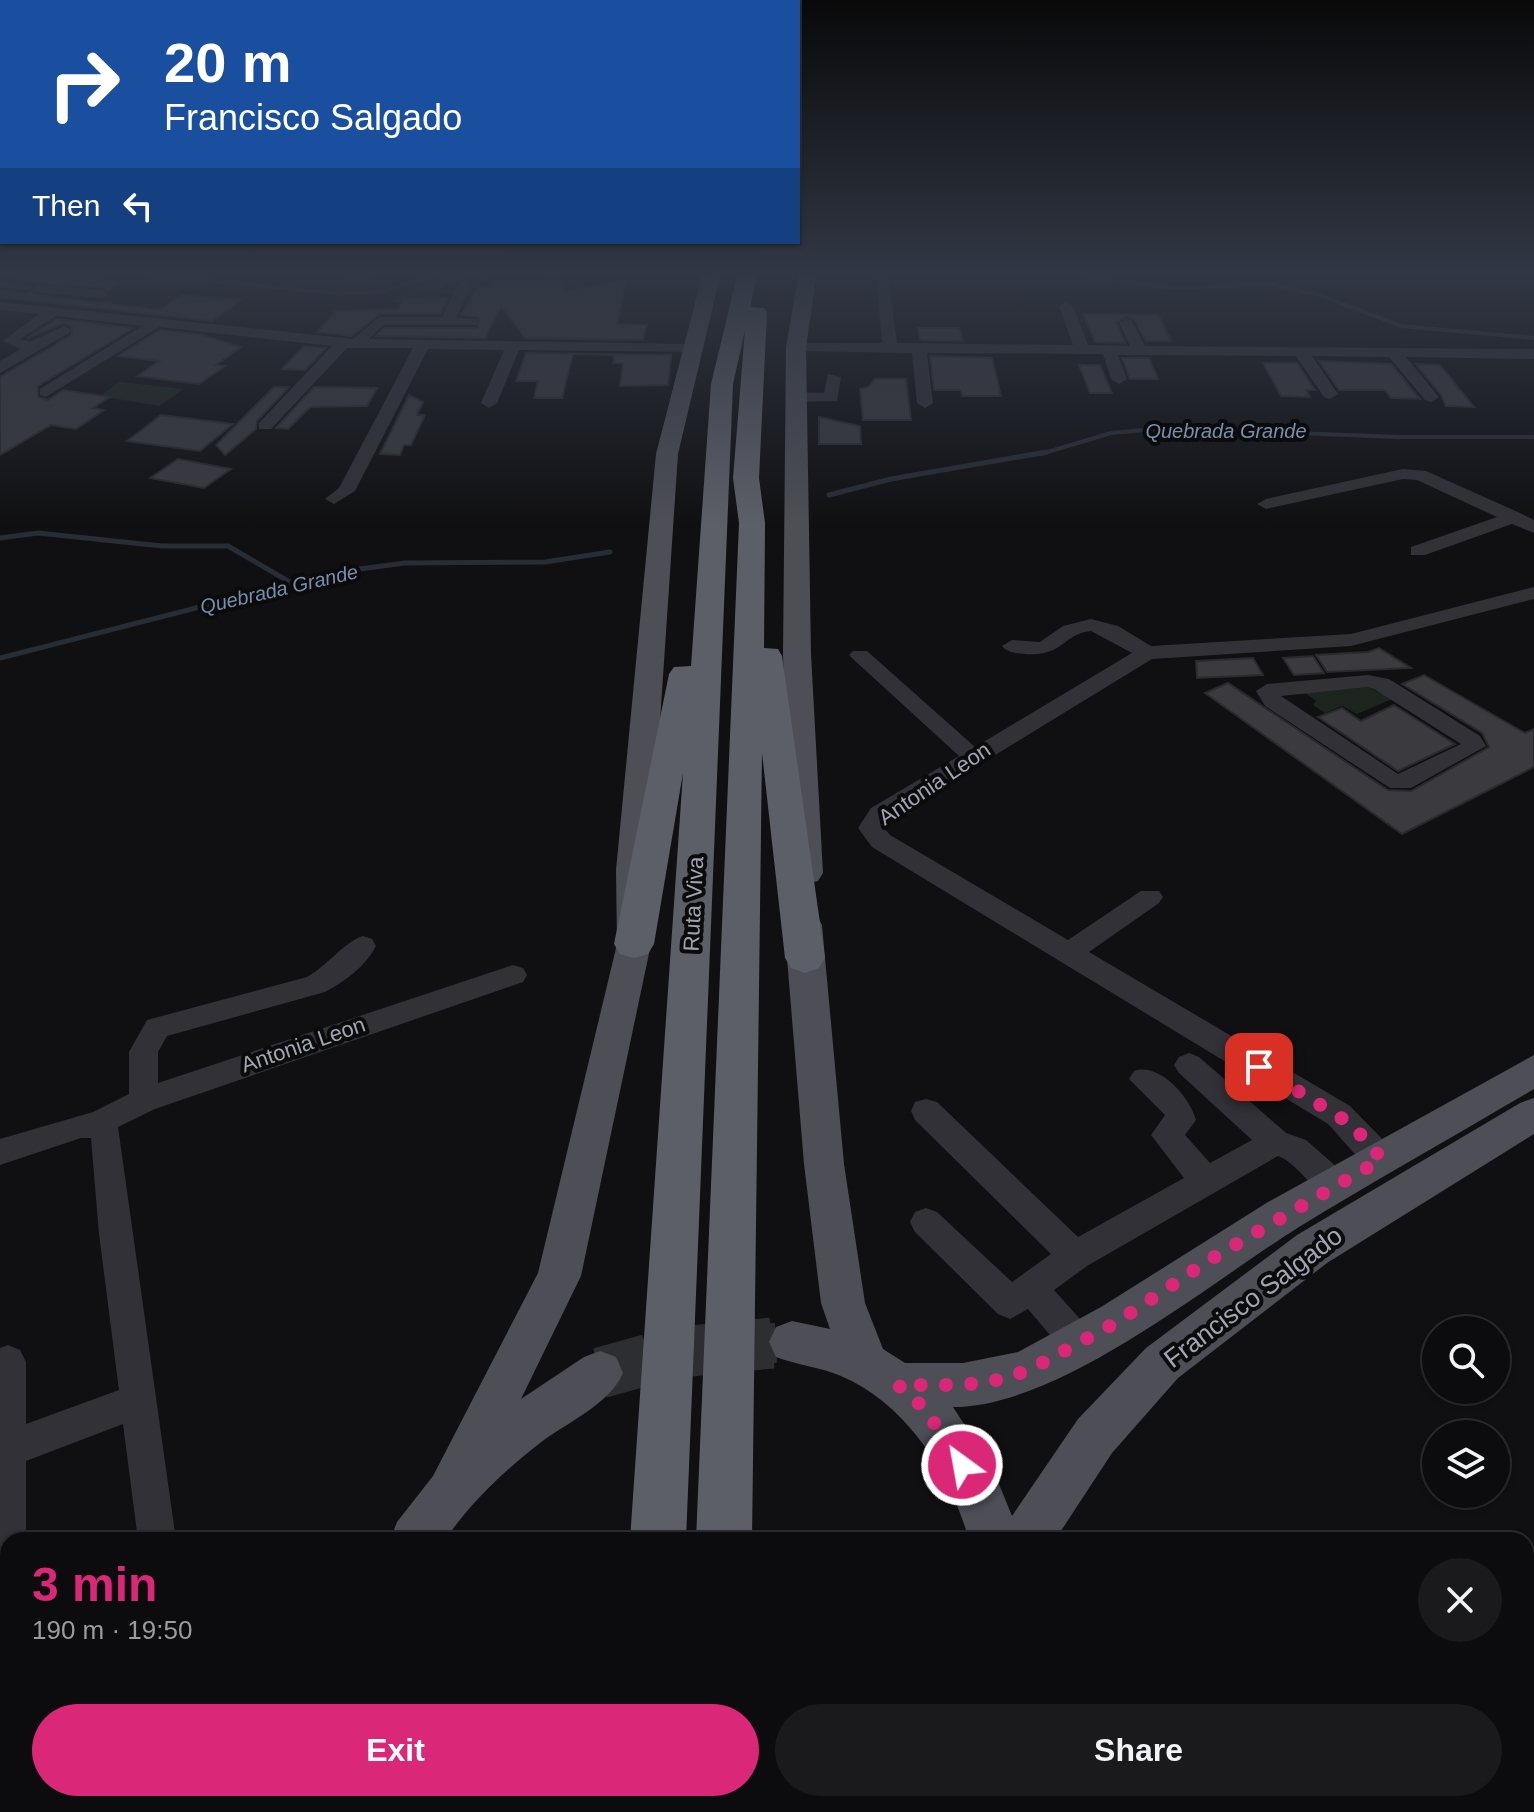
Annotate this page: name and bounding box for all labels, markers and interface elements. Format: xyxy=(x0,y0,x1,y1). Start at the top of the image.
text: 20 m xyxy=(164,31,292,94)
icon: right xyxy=(32,32,136,136)
text: Francisco Salgado xyxy=(164,97,462,138)
icon: left xyxy=(116,184,160,228)
text: Then xyxy=(32,189,100,222)
water label: Quebrada Grande xyxy=(1145,420,1307,442)
water label: Quebrada Grande xyxy=(198,560,360,618)
street label: Antonia Leon xyxy=(874,737,995,830)
street label: Ruta Viva xyxy=(679,855,709,952)
street label: Antonia Leon xyxy=(238,1012,369,1077)
pin xyxy=(1225,1033,1293,1101)
icon: arrive xyxy=(1237,1045,1281,1089)
street label: Francisco Salgado xyxy=(1158,1220,1348,1374)
map controls xyxy=(1422,1316,1510,1508)
button: search xyxy=(1422,1316,1510,1404)
button: layers xyxy=(1422,1420,1510,1508)
position arrow xyxy=(920,1423,1004,1507)
text: 3 min xyxy=(32,1558,157,1611)
button: close xyxy=(1418,1558,1502,1642)
text: 190 m · 19:50 xyxy=(32,1615,192,1645)
button: Exit xyxy=(32,1704,759,1796)
button: Share xyxy=(775,1704,1502,1796)

